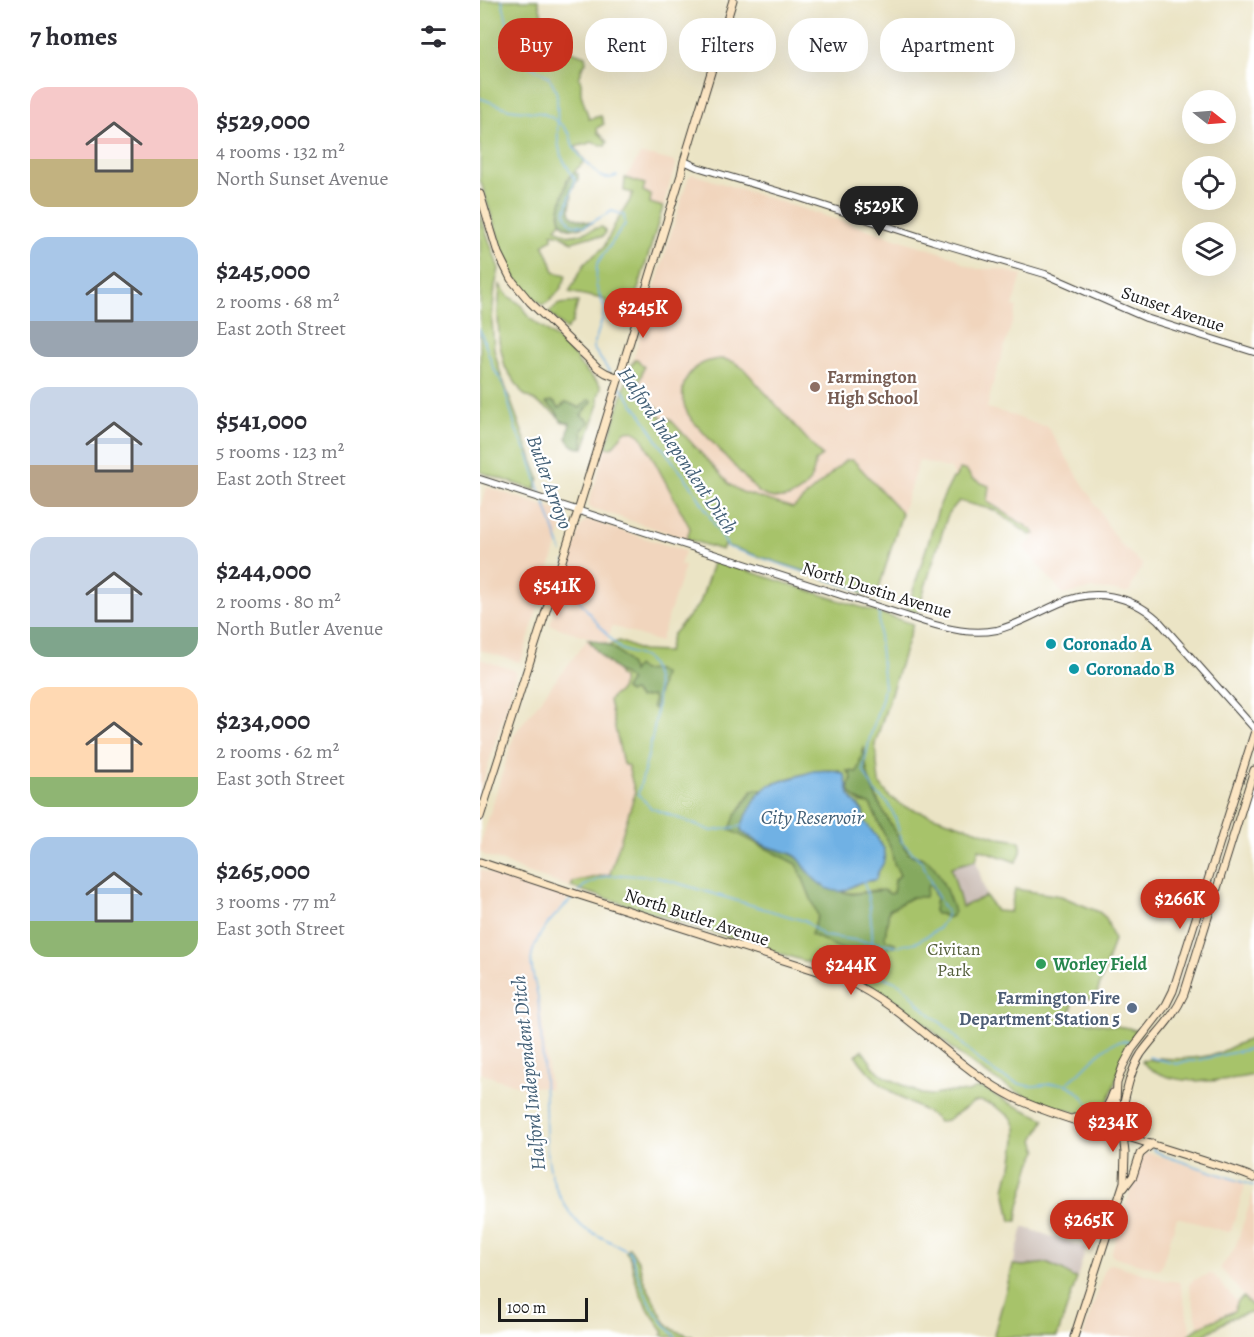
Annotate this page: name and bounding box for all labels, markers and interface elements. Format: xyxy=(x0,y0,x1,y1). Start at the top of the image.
chip: Buy xyxy=(498,18,573,72)
chip: Rent xyxy=(585,18,667,72)
chip: Filters xyxy=(679,18,776,72)
chip: New xyxy=(788,18,868,72)
chip: Apartment xyxy=(880,18,1015,72)
text: 7 homes xyxy=(30,19,118,54)
icon: filters xyxy=(417,20,450,53)
north arrow xyxy=(1182,90,1236,144)
map controls xyxy=(1182,90,1236,276)
text: $529,000 xyxy=(216,103,310,138)
icon: home xyxy=(78,111,150,183)
text: 4 rooms · 132 m² xyxy=(216,138,345,165)
button: locate xyxy=(1182,156,1236,210)
text: North Sunset Avenue xyxy=(216,165,388,192)
pin: $529K xyxy=(837,186,921,237)
text: $529K xyxy=(854,192,904,219)
button: layers xyxy=(1182,222,1236,276)
text: $245,000 xyxy=(216,253,310,288)
icon: home xyxy=(78,261,150,333)
street label: Sunset Avenue xyxy=(1118,280,1228,338)
text: 2 rooms · 68 m² xyxy=(216,288,340,315)
pin: $245K xyxy=(601,288,685,339)
text: $245K xyxy=(618,294,668,321)
text: East 20th Street xyxy=(216,315,346,342)
water label: Halford Independent Ditch xyxy=(611,361,744,539)
place label: Farmington High School xyxy=(827,365,918,410)
marker: Farmington High School xyxy=(808,380,822,394)
text: $541,000 xyxy=(216,403,307,438)
icon: home xyxy=(78,411,150,483)
water label: Butler Arroyo xyxy=(520,431,579,533)
text: 5 rooms · 123 m² xyxy=(216,438,344,465)
text: East 20th Street xyxy=(216,465,346,492)
text: $244,000 xyxy=(216,553,311,588)
street label: North Dustin Avenue xyxy=(799,556,955,624)
icon: home xyxy=(78,561,150,633)
pin: $541K xyxy=(515,566,599,617)
text: $541K xyxy=(533,572,581,599)
text: 2 rooms · 80 m² xyxy=(216,588,341,615)
text: North Butler Avenue xyxy=(216,615,383,642)
place label: Coronado A xyxy=(1063,632,1152,656)
marker: Coronado A xyxy=(1044,637,1058,651)
place label: Coronado B xyxy=(1086,657,1175,681)
marker: Coronado B xyxy=(1067,662,1081,676)
text: $234,000 xyxy=(216,703,310,738)
icon: home xyxy=(78,711,150,783)
text: 2 rooms · 62 m² xyxy=(216,738,339,765)
text: East 30th Street xyxy=(216,765,345,792)
water label: City Reservoir xyxy=(761,804,864,831)
text: $265,000 xyxy=(216,853,310,888)
icon: home xyxy=(78,861,150,933)
pin: $266K xyxy=(1138,879,1222,930)
street label: North Butler Avenue xyxy=(622,882,772,952)
text: $266K xyxy=(1155,885,1205,912)
text: 3 rooms · 77 m² xyxy=(216,888,336,915)
text: East 30th Street xyxy=(216,915,345,942)
park label: Civitan Park xyxy=(927,937,981,982)
pin: $244K xyxy=(809,945,893,996)
text: $244K xyxy=(826,951,876,978)
place label: Worley Field xyxy=(1052,952,1148,976)
marker: Worley Field xyxy=(1034,957,1048,971)
water label: Halford Independent Ditch xyxy=(505,974,552,1172)
place label: Farmington Fire Department Station 5 xyxy=(959,986,1120,1031)
marker: Farmington Fire Department Station 5 xyxy=(1125,1001,1139,1015)
pin: $234K xyxy=(1071,1102,1155,1153)
text: $234K xyxy=(1088,1108,1138,1135)
pin: $265K xyxy=(1047,1200,1131,1251)
text: $265K xyxy=(1064,1206,1114,1233)
scale bar xyxy=(498,1295,588,1322)
text: 100 m xyxy=(507,1297,546,1319)

